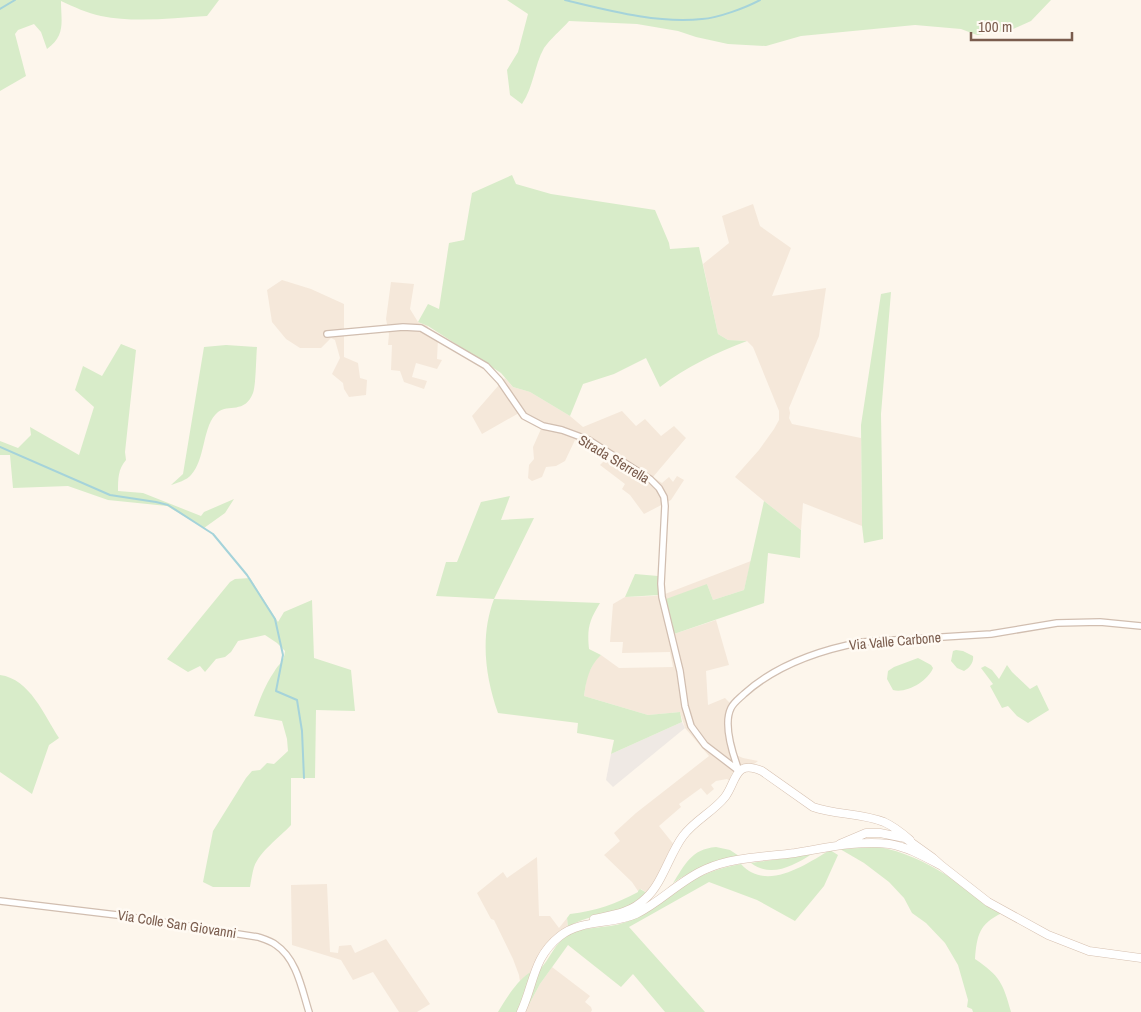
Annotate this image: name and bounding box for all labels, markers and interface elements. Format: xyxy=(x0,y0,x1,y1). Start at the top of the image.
scale bar xyxy=(971,10,1072,42)
text: 100 m xyxy=(978,16,1012,37)
street label: Strada Sferrella xyxy=(575,431,653,488)
street label: Via Valle Carbone xyxy=(848,628,942,654)
street label: Via Colle San Giovanni xyxy=(116,906,238,942)

